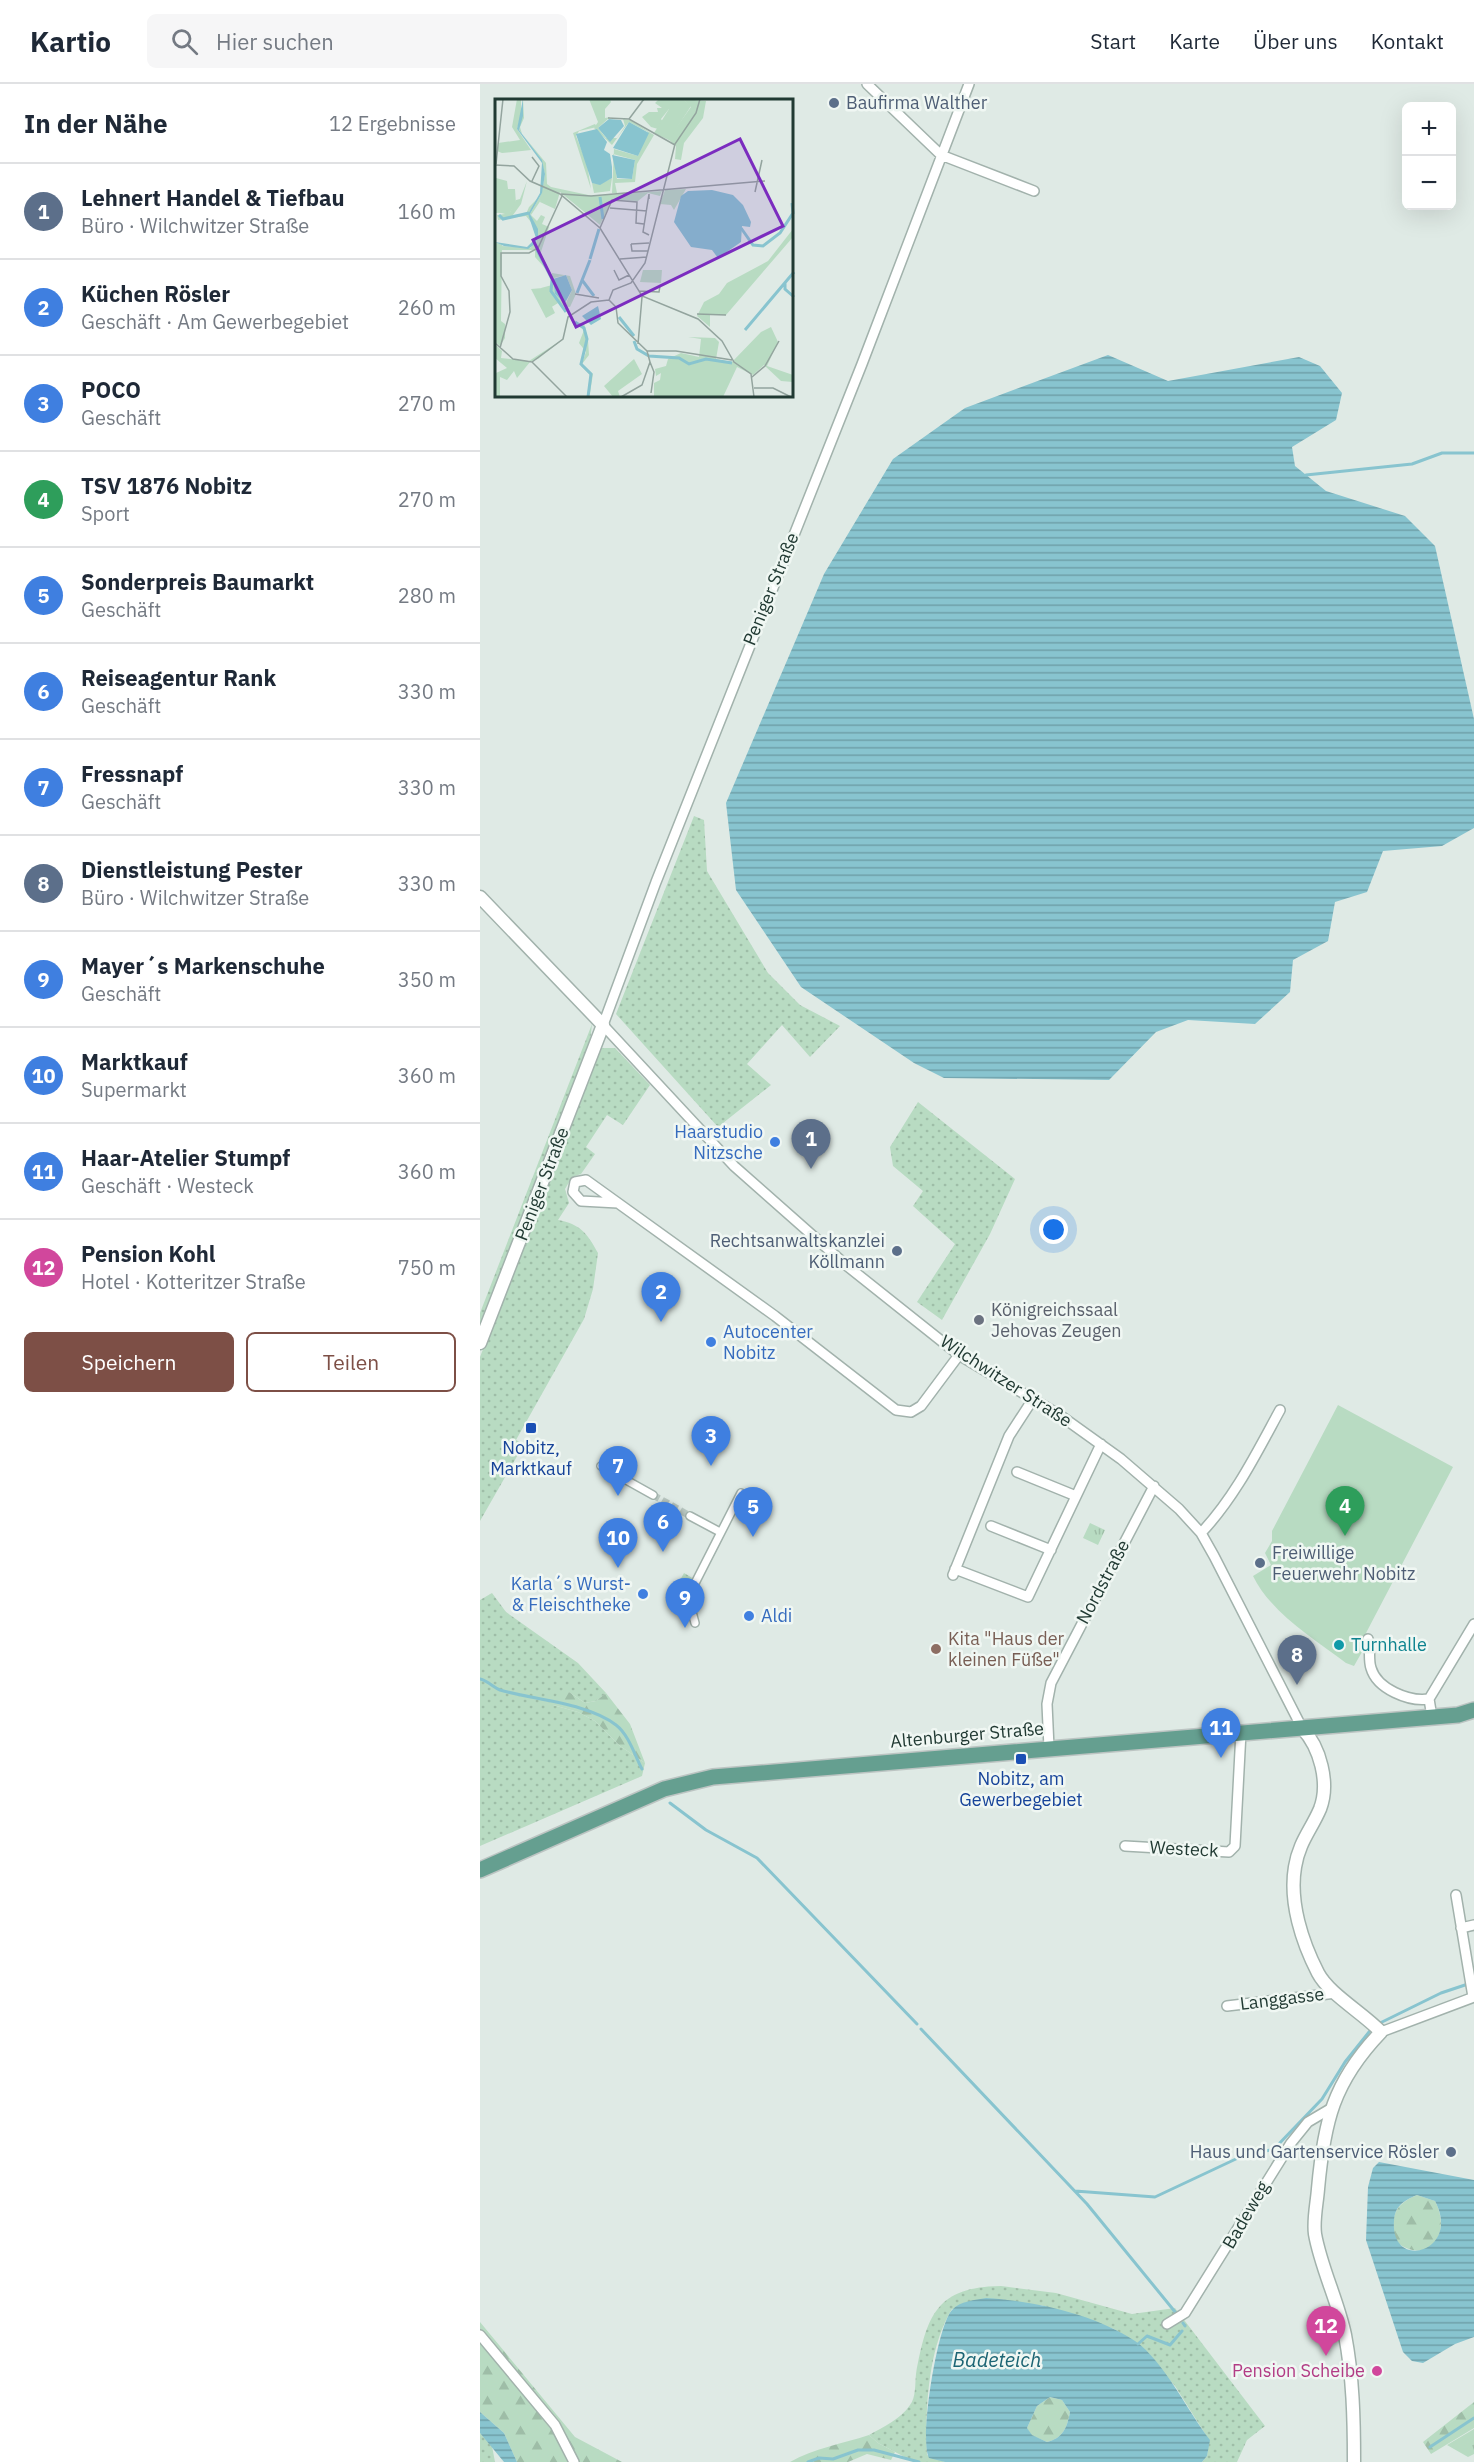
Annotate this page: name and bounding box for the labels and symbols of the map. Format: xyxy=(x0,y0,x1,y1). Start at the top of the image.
place label: Baufirma Walther xyxy=(846,91,988,114)
marker: Baufirma Walther xyxy=(827,96,841,110)
inset map xyxy=(495,99,794,398)
street label: Peniger Straße xyxy=(737,529,804,649)
place label: Haarstudio Nitzsche xyxy=(674,1120,763,1164)
pin: 1 xyxy=(792,1120,830,1169)
street label: Peniger Straße xyxy=(509,1124,574,1244)
marker: Haarstudio Nitzsche xyxy=(768,1135,782,1149)
your location xyxy=(1039,1215,1068,1244)
place label: Rechtsanwaltskanzlei Köllmann xyxy=(710,1229,885,1273)
marker: Rechtsanwaltskanzlei Köllmann xyxy=(890,1244,904,1258)
pin: 2 xyxy=(642,1272,681,1322)
place label: Königreichssaal Jehovas Zeugen xyxy=(991,1298,1122,1342)
marker: Königreichssaal Jehovas Zeugen xyxy=(972,1313,986,1327)
place label: Autocenter Nobitz xyxy=(723,1320,813,1364)
street label: Wilchwitzer Straße xyxy=(936,1329,1077,1432)
marker: Autocenter Nobitz xyxy=(704,1335,718,1349)
pin: 3 xyxy=(692,1416,730,1466)
marker: Nobitz, Marktkauf xyxy=(524,1421,538,1435)
place label: Nobitz, Marktkauf xyxy=(490,1436,572,1480)
pin: 7 xyxy=(598,1446,638,1496)
pin: 4 xyxy=(1326,1486,1364,1536)
pin: 5 xyxy=(734,1488,772,1537)
pin: 6 xyxy=(644,1502,682,1552)
pin: 10 xyxy=(598,1518,638,1568)
street label: Nordstraße xyxy=(1071,1536,1134,1628)
place label: Freiwillige Feuerwehr Nobitz xyxy=(1272,1541,1415,1585)
marker: Freiwillige Feuerwehr Nobitz xyxy=(1253,1556,1267,1570)
place label: Karla´s Wurst- & Fleischtheke xyxy=(511,1572,631,1616)
pin: 9 xyxy=(666,1578,704,1628)
marker: Karla´s Wurst- & Fleischtheke xyxy=(636,1587,650,1601)
place label: Aldi xyxy=(761,1604,792,1627)
marker: Aldi xyxy=(742,1609,756,1623)
place label: Kita "Haus der kleinen Füße" xyxy=(948,1627,1065,1671)
place label: Turnhalle xyxy=(1351,1633,1427,1656)
pin: 8 xyxy=(1278,1636,1316,1685)
marker: Turnhalle xyxy=(1332,1638,1346,1652)
marker: Kita "Haus der kleinen Füße" xyxy=(929,1642,943,1656)
pin: 11 xyxy=(1202,1708,1240,1758)
street label: Altenburger Straße xyxy=(889,1716,1045,1753)
marker: Nobitz, am Gewerbegebiet xyxy=(1014,1752,1028,1766)
place label: Nobitz, am Gewerbegebiet xyxy=(959,1767,1083,1811)
street label: Westeck xyxy=(1149,1835,1220,1862)
street label: Langgasse xyxy=(1238,1982,1326,2015)
place label: Haus und Gartenservice Rösler xyxy=(1190,2140,1439,2163)
marker: Haus und Gartenservice Rösler xyxy=(1444,2145,1458,2159)
street label: Badeweg xyxy=(1217,2176,1274,2253)
pin: 12 xyxy=(1306,2306,1346,2356)
water label: Badeteich xyxy=(953,2346,1041,2373)
place label: Pension Scheibe xyxy=(1232,2359,1365,2382)
marker: Pension Scheibe xyxy=(1370,2364,1384,2378)

